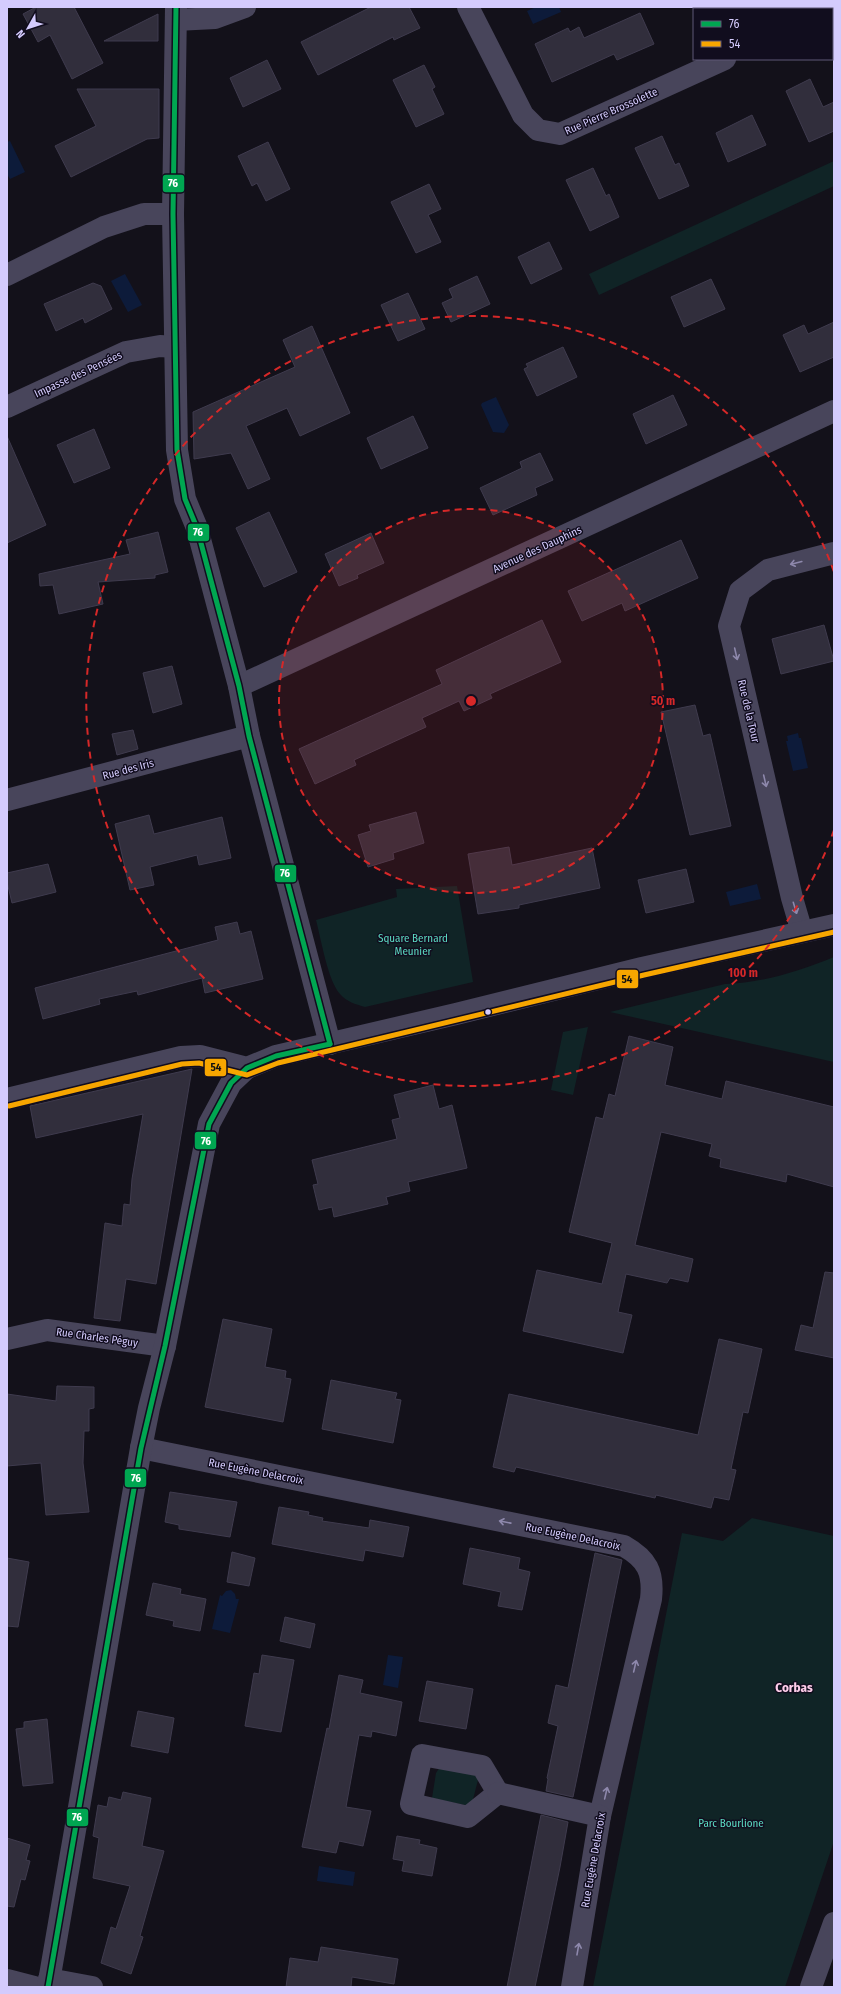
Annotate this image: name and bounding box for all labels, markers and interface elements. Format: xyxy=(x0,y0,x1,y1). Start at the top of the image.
north arrow xyxy=(8,8,48,48)
legend xyxy=(693,8,833,60)
text: 76 xyxy=(729,17,740,31)
text: N xyxy=(13,27,28,41)
text: 54 xyxy=(729,37,741,51)
street label: Rue Pierre Brossolette xyxy=(563,85,660,138)
line badge: 76 xyxy=(162,174,185,193)
text: 76 xyxy=(168,177,178,190)
street label: Impasse des Pensées xyxy=(32,348,124,400)
line badge: 76 xyxy=(187,523,210,542)
street label: Avenue des Dauphins xyxy=(491,523,584,576)
text: 76 xyxy=(193,526,203,539)
one-way arrow xyxy=(790,559,803,567)
one-way arrow xyxy=(732,648,740,661)
street label: Rue de la Tour xyxy=(735,678,762,744)
centre of rings xyxy=(464,694,478,708)
text: 50 m xyxy=(651,694,675,708)
street label: Rue des Iris xyxy=(101,756,155,783)
one-way arrow xyxy=(762,774,769,787)
line badge: 76 xyxy=(274,864,297,883)
text: 76 xyxy=(280,867,290,880)
one-way arrow xyxy=(792,901,799,914)
park label: Square Bernard Meunier xyxy=(378,932,448,958)
text: 100 m xyxy=(728,966,758,980)
line badge: 54 xyxy=(616,969,639,989)
text: 54 xyxy=(621,973,633,986)
unlabelled marker xyxy=(483,1007,493,1017)
line badge: 54 xyxy=(204,1058,227,1077)
text: 54 xyxy=(210,1061,222,1074)
line badge: 76 xyxy=(194,1131,217,1150)
text: 76 xyxy=(201,1135,211,1148)
street label: Rue Charles Péguy xyxy=(55,1325,139,1350)
street label: Rue Eugène Delacroix xyxy=(207,1456,305,1487)
line badge: 76 xyxy=(124,1468,147,1488)
text: 76 xyxy=(131,1472,141,1485)
one-way arrow xyxy=(499,1517,512,1525)
street label: Rue Eugène Delacroix xyxy=(524,1520,622,1553)
one-way arrow xyxy=(632,1660,640,1673)
district label: Corbas xyxy=(775,1680,813,1695)
one-way arrow xyxy=(602,1787,610,1800)
line badge: 76 xyxy=(66,1808,89,1827)
text: 76 xyxy=(72,1811,82,1824)
street label: Rue Eugène Delacroix xyxy=(579,1811,608,1909)
park label: Parc Bourlione xyxy=(698,1817,764,1830)
one-way arrow xyxy=(574,1942,582,1955)

